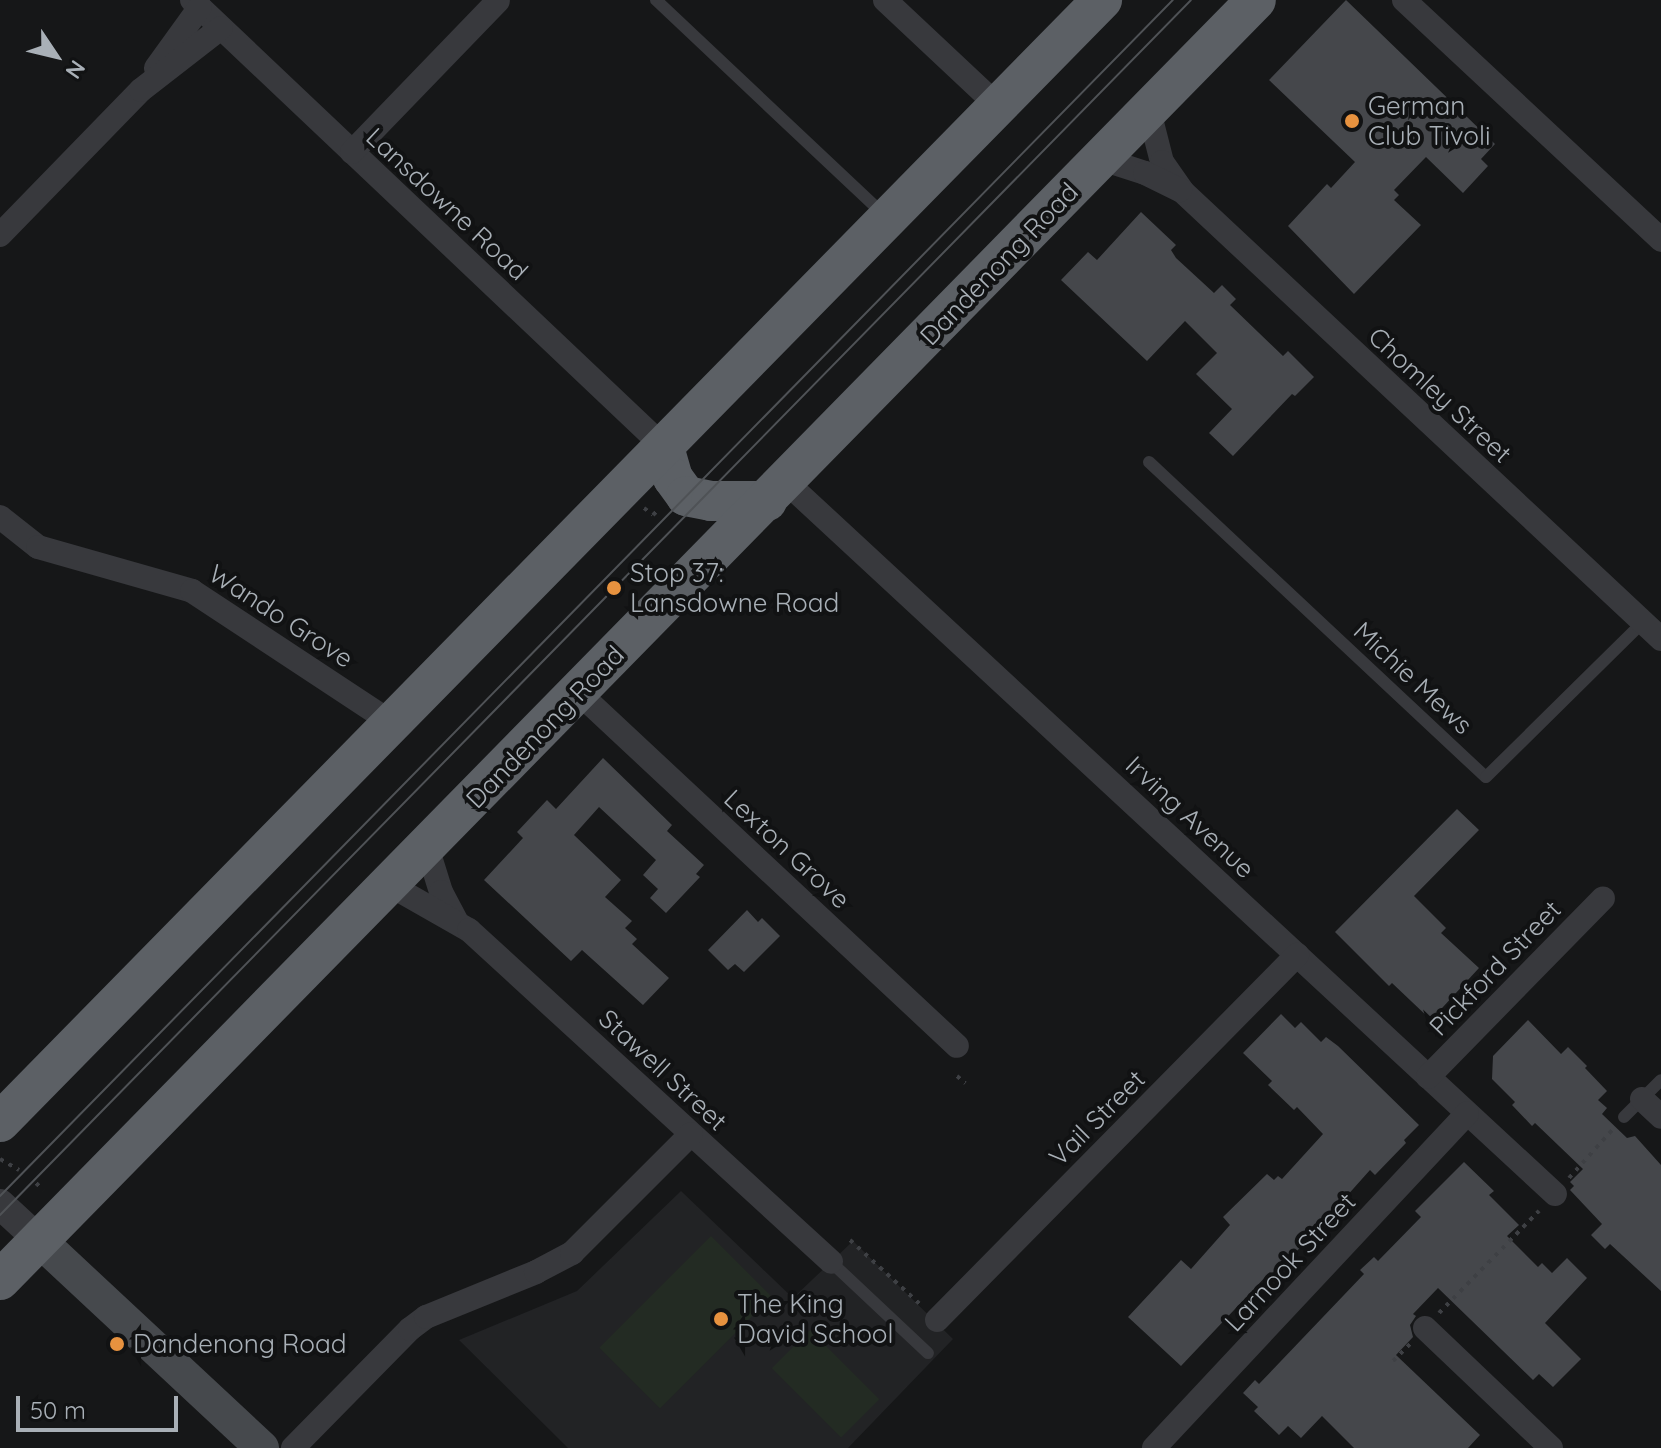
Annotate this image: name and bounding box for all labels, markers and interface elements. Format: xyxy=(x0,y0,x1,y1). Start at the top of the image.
north arrow xyxy=(16,16,96,96)
text: N xyxy=(60,55,92,84)
place label: German Club Tivoli xyxy=(1368,90,1491,152)
marker: German Club Tivoli xyxy=(1343,112,1361,130)
street label: Lansdowne Road xyxy=(360,121,534,287)
street label: Dandenong Road xyxy=(914,176,1084,352)
street label: Chomley Street xyxy=(1362,321,1518,469)
place label: Stop 37: Lansdowne Road xyxy=(630,557,839,618)
street label: Wando Grove xyxy=(203,558,359,674)
marker: Stop 37: Lansdowne Road xyxy=(605,579,623,597)
street label: Michie Mews xyxy=(1347,615,1479,741)
street label: Dandenong Road xyxy=(460,639,630,815)
street label: Irving Avenue xyxy=(1119,750,1261,884)
street label: Lexton Grove xyxy=(718,783,856,915)
street label: Pickford Street xyxy=(1423,894,1567,1042)
street label: Stawell Street xyxy=(593,1003,733,1137)
street label: Vail Street xyxy=(1043,1064,1151,1172)
street label: Larnook Street xyxy=(1218,1186,1362,1338)
place label: The King David School xyxy=(737,1288,894,1350)
marker: The King David School xyxy=(712,1310,730,1328)
place label: Dandenong Road xyxy=(133,1328,347,1360)
marker: Dandenong Road xyxy=(108,1335,126,1353)
scale bar xyxy=(20,1380,182,1430)
text: 50 m xyxy=(30,1395,86,1425)

